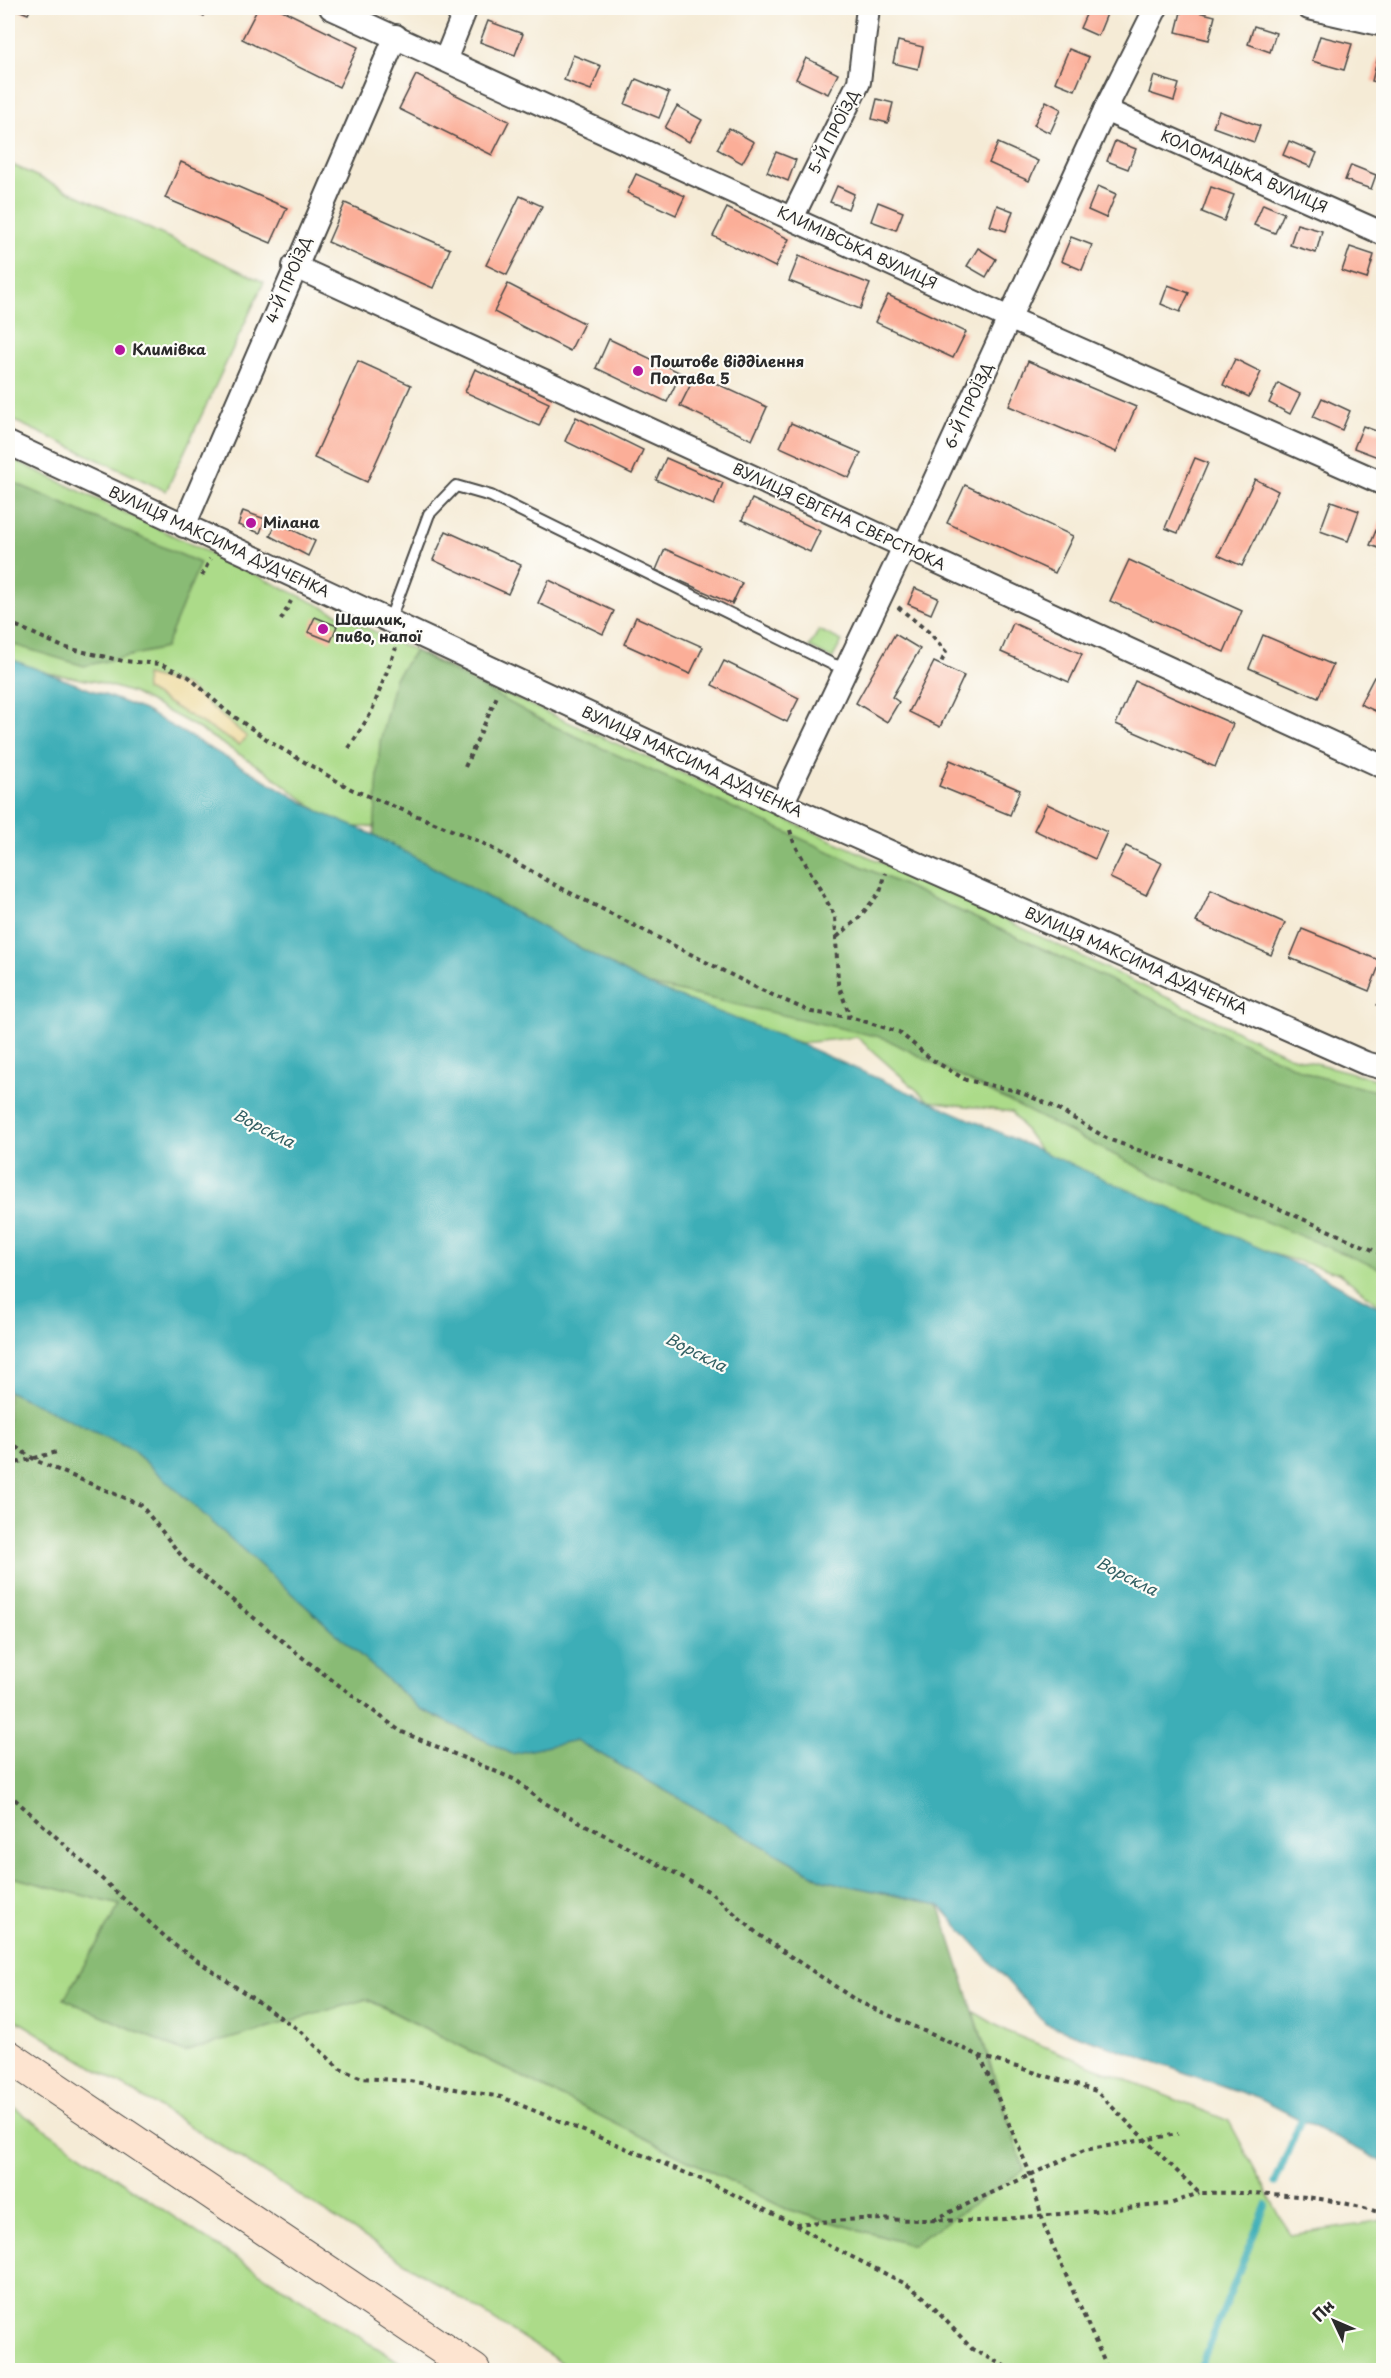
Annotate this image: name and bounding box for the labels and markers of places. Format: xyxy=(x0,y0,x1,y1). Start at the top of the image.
place label: Климівка xyxy=(132,337,206,360)
marker: Климівка xyxy=(113,343,127,357)
place label: Поштове відділення Полтава 5 xyxy=(650,349,804,389)
marker: Поштове відділення Полтава 5 xyxy=(631,364,645,378)
place label: Мілана xyxy=(263,510,320,533)
marker: Мілана xyxy=(244,516,258,530)
place label: Шашлик, пиво, напої xyxy=(335,607,423,647)
marker: Шашлик, пиво, напої xyxy=(316,622,330,636)

